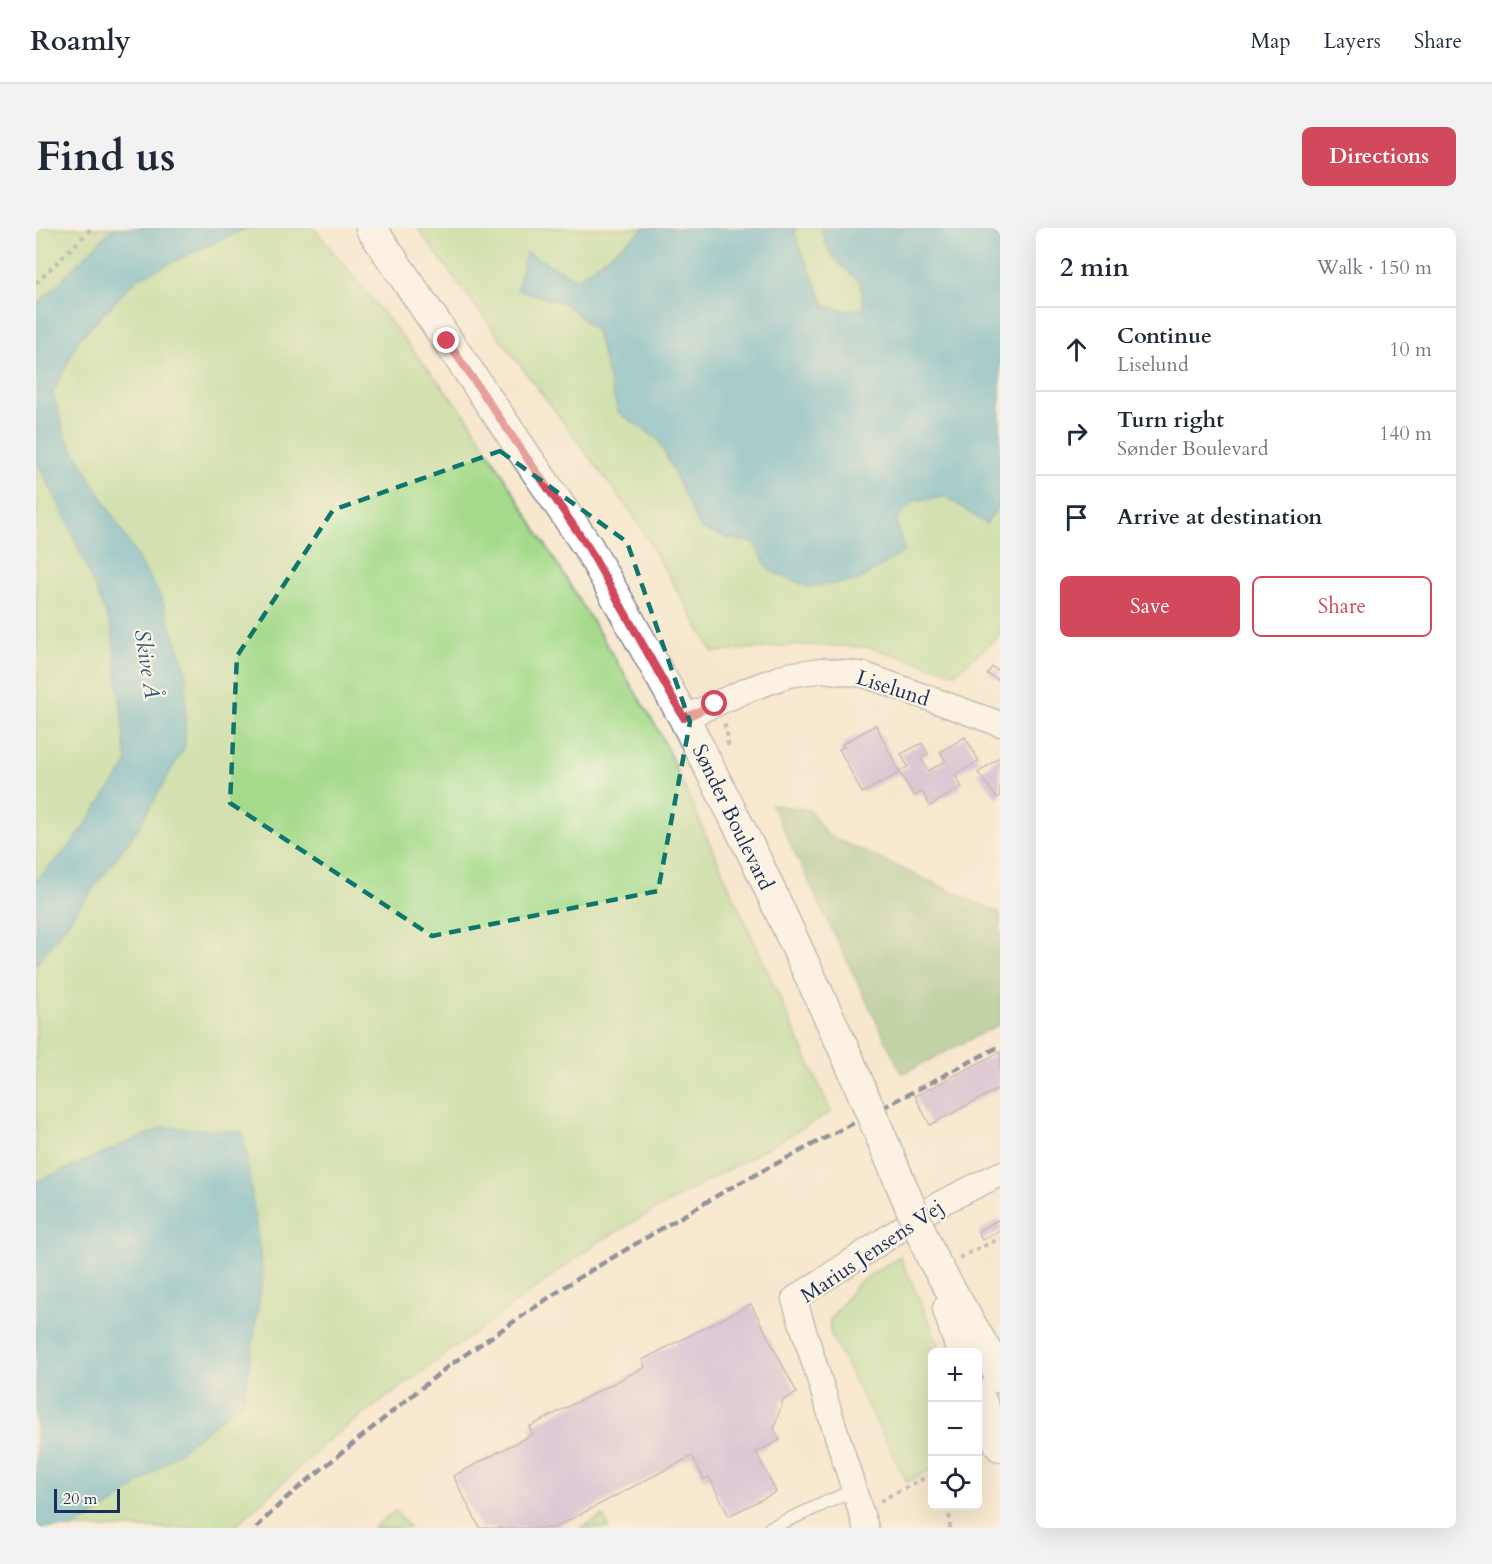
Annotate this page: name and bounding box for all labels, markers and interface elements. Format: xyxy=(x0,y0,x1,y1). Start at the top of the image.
text: Roamly xyxy=(30,22,131,60)
text: Map xyxy=(1251,27,1291,56)
text: Layers xyxy=(1324,27,1381,56)
text: Share xyxy=(1414,27,1462,56)
button: Directions xyxy=(1302,127,1456,186)
text: Find us xyxy=(36,128,176,185)
text: 2 min xyxy=(1060,250,1129,285)
text: Walk · 150 m xyxy=(1317,254,1432,281)
text: Continue xyxy=(1117,321,1212,351)
route end xyxy=(433,327,459,353)
icon: ahead xyxy=(1060,333,1093,366)
text: 10 m xyxy=(1389,336,1432,363)
text: Liselund xyxy=(1117,351,1189,378)
text: Turn right xyxy=(1117,405,1224,435)
icon: right xyxy=(1060,417,1093,450)
text: 140 m xyxy=(1379,420,1432,447)
text: Sønder Boulevard xyxy=(1117,435,1268,462)
icon: arrive xyxy=(1060,501,1093,534)
text: Arrive at destination xyxy=(1117,502,1322,532)
button: Save xyxy=(1060,576,1240,637)
button: Share xyxy=(1252,576,1432,637)
water label: Skive Å xyxy=(127,627,167,701)
street label: Liselund xyxy=(853,663,933,714)
route start xyxy=(701,690,727,716)
street label: Sønder Boulevard xyxy=(685,739,780,895)
street label: Marius Jensens Vej xyxy=(795,1193,950,1310)
map controls xyxy=(928,1348,982,1510)
button: + xyxy=(928,1348,982,1402)
button: − xyxy=(928,1402,982,1456)
button: locate xyxy=(928,1456,982,1510)
scale bar xyxy=(54,1486,120,1514)
text: 20 m xyxy=(63,1488,97,1510)

